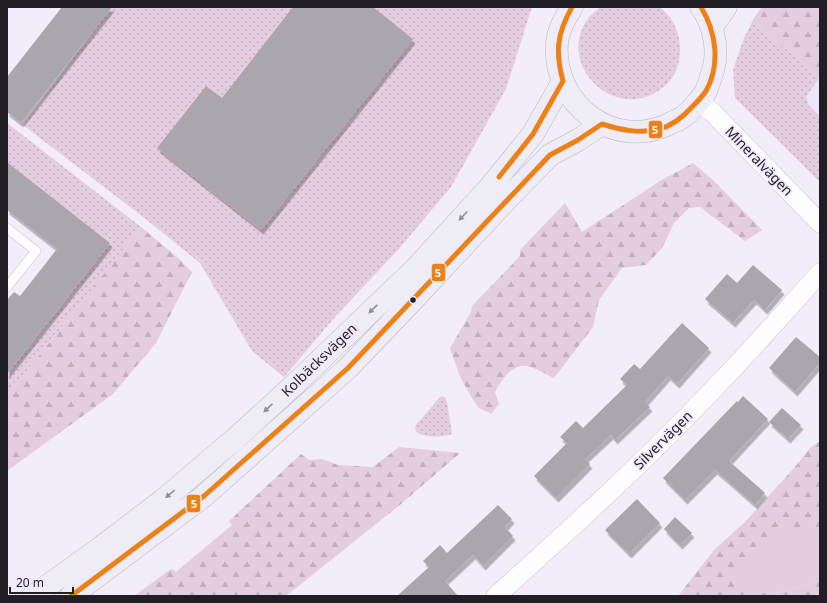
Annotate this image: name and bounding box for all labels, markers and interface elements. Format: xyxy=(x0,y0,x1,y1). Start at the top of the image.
line badge: 5 xyxy=(648,120,663,139)
text: 5 xyxy=(652,122,658,137)
street label: Mineralvägen xyxy=(721,122,797,200)
one-way arrow xyxy=(459,211,468,221)
line badge: 5 xyxy=(431,263,446,282)
text: 5 xyxy=(435,265,441,280)
unlabelled marker xyxy=(408,295,418,305)
one-way arrow xyxy=(368,304,378,314)
street label: Kolbäcksvägen xyxy=(277,319,361,401)
one-way arrow xyxy=(263,404,274,413)
street label: Silvervägen xyxy=(629,406,696,473)
one-way arrow xyxy=(165,489,176,498)
line badge: 5 xyxy=(186,494,201,513)
text: 5 xyxy=(191,496,197,511)
scale bar xyxy=(10,569,73,595)
text: 20 m xyxy=(16,574,44,591)

